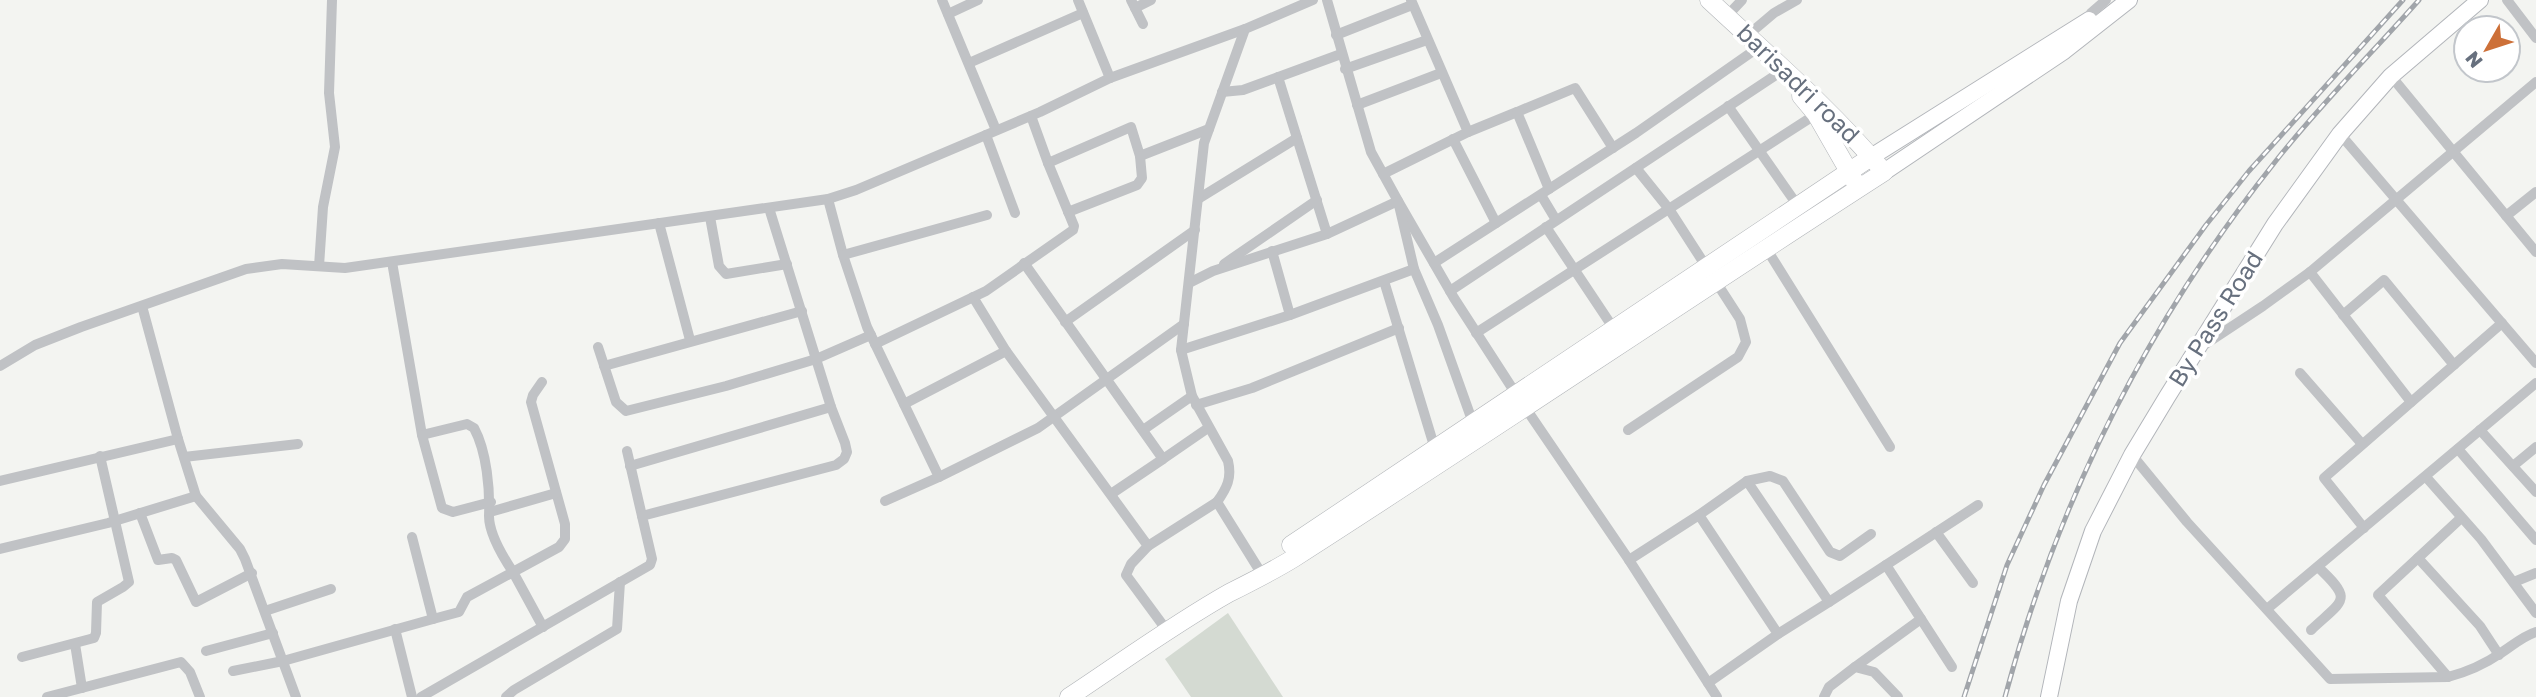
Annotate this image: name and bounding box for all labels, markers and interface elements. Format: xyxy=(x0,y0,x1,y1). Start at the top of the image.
north arrow xyxy=(2452,14,2522,84)
street label: barisadri road xyxy=(1732,17,1866,149)
text: N xyxy=(2460,47,2487,73)
street label: By Pass Road xyxy=(2161,245,2268,391)

